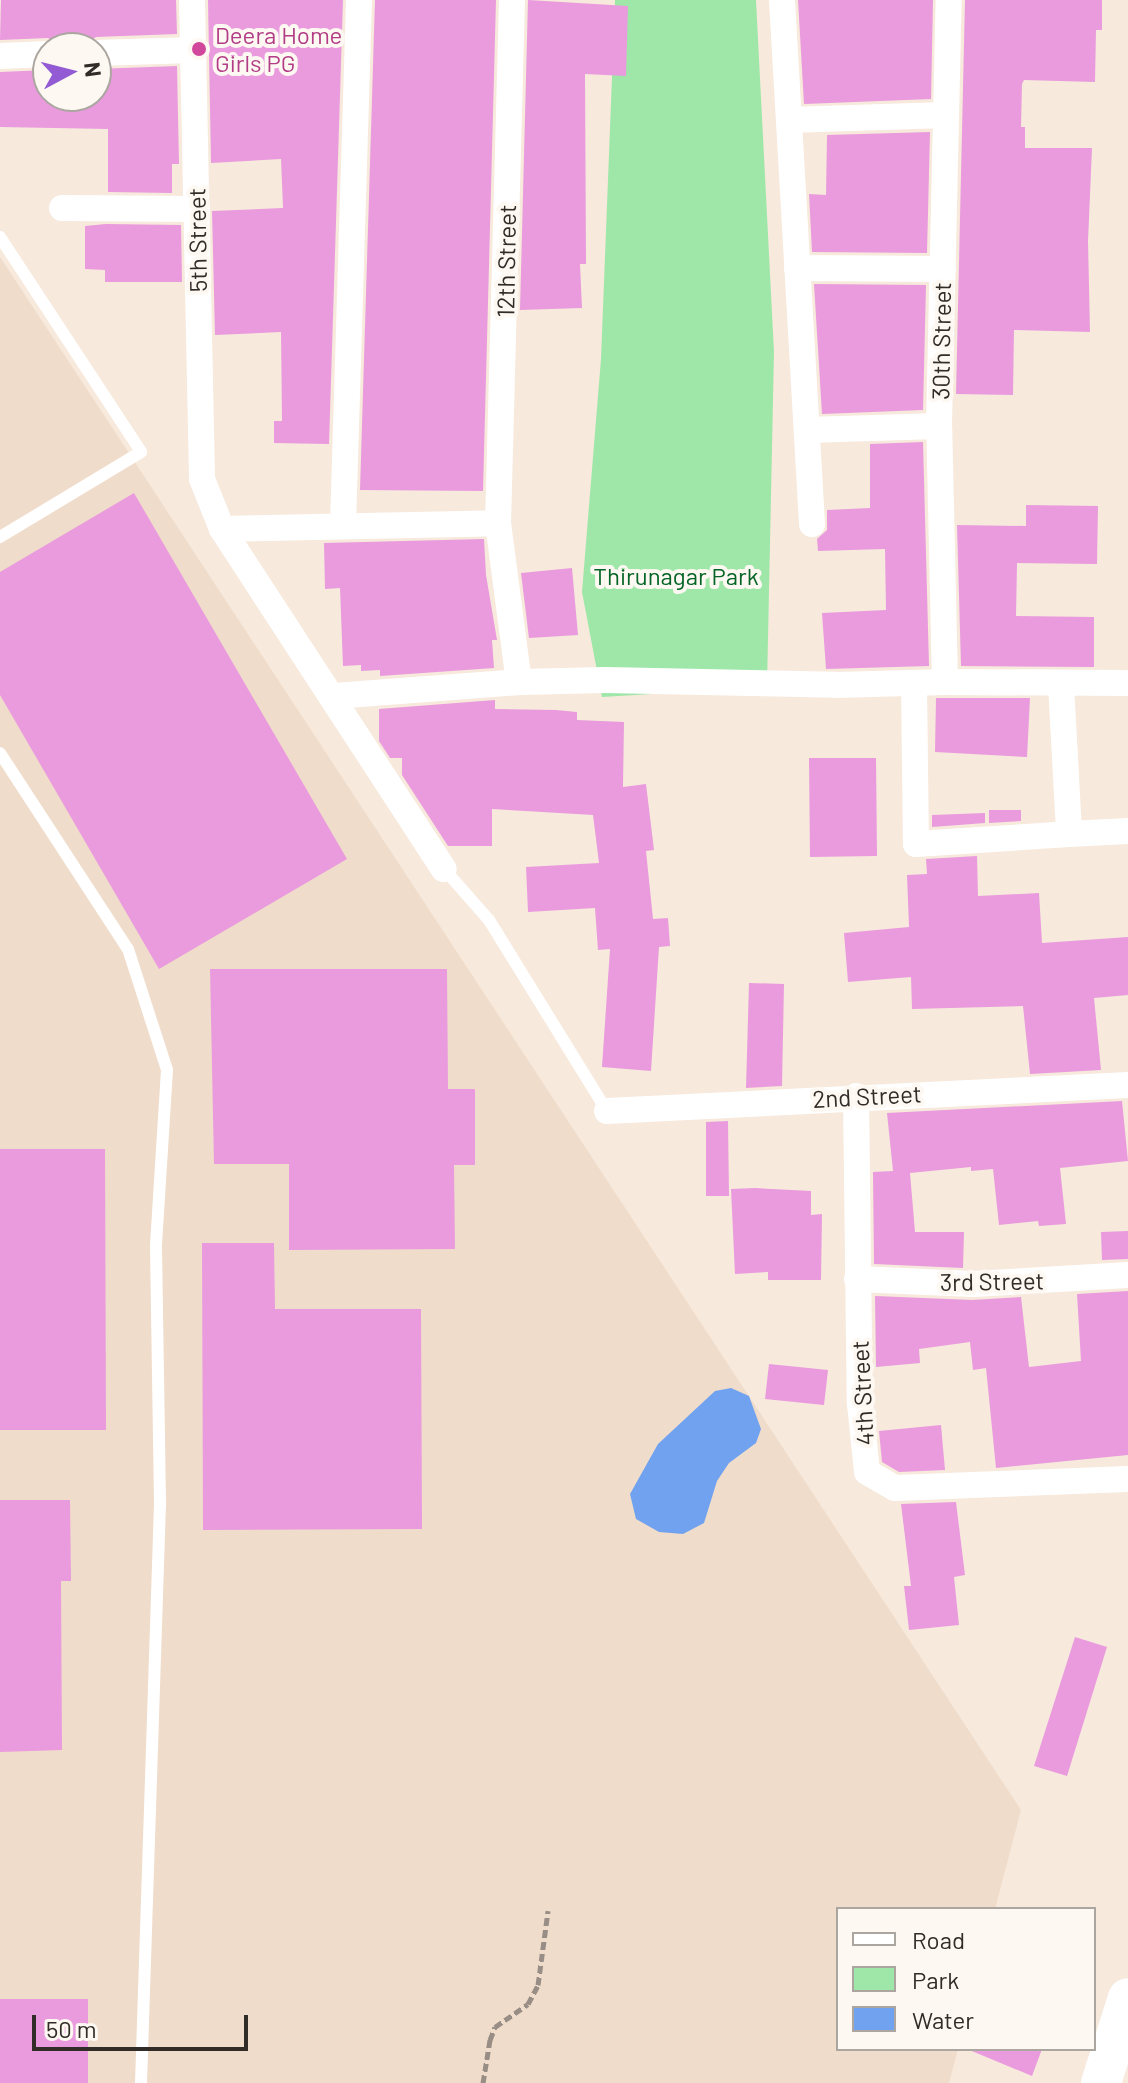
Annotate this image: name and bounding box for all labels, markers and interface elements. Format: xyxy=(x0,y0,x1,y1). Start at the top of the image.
place label: Deera Home Girls PG xyxy=(215,21,342,77)
north arrow xyxy=(32,32,112,112)
marker: Deera Home Girls PG xyxy=(190,40,208,58)
text: N xyxy=(80,60,108,78)
street label: 5th Street xyxy=(182,188,212,292)
street label: 12th Street xyxy=(491,204,521,318)
street label: 30th Street xyxy=(926,282,956,400)
park label: Thirunagar Park xyxy=(593,562,759,590)
street label: 2nd Street xyxy=(812,1079,922,1113)
street label: 3rd Street xyxy=(940,1266,1044,1296)
street label: 4th Street xyxy=(845,1340,879,1446)
legend xyxy=(836,1907,1096,2051)
text: Road xyxy=(912,1925,965,1954)
text: Park xyxy=(912,1965,959,1994)
scale bar xyxy=(36,1999,252,2049)
text: Water xyxy=(912,2005,974,2034)
text: 50 m xyxy=(46,2014,97,2043)

